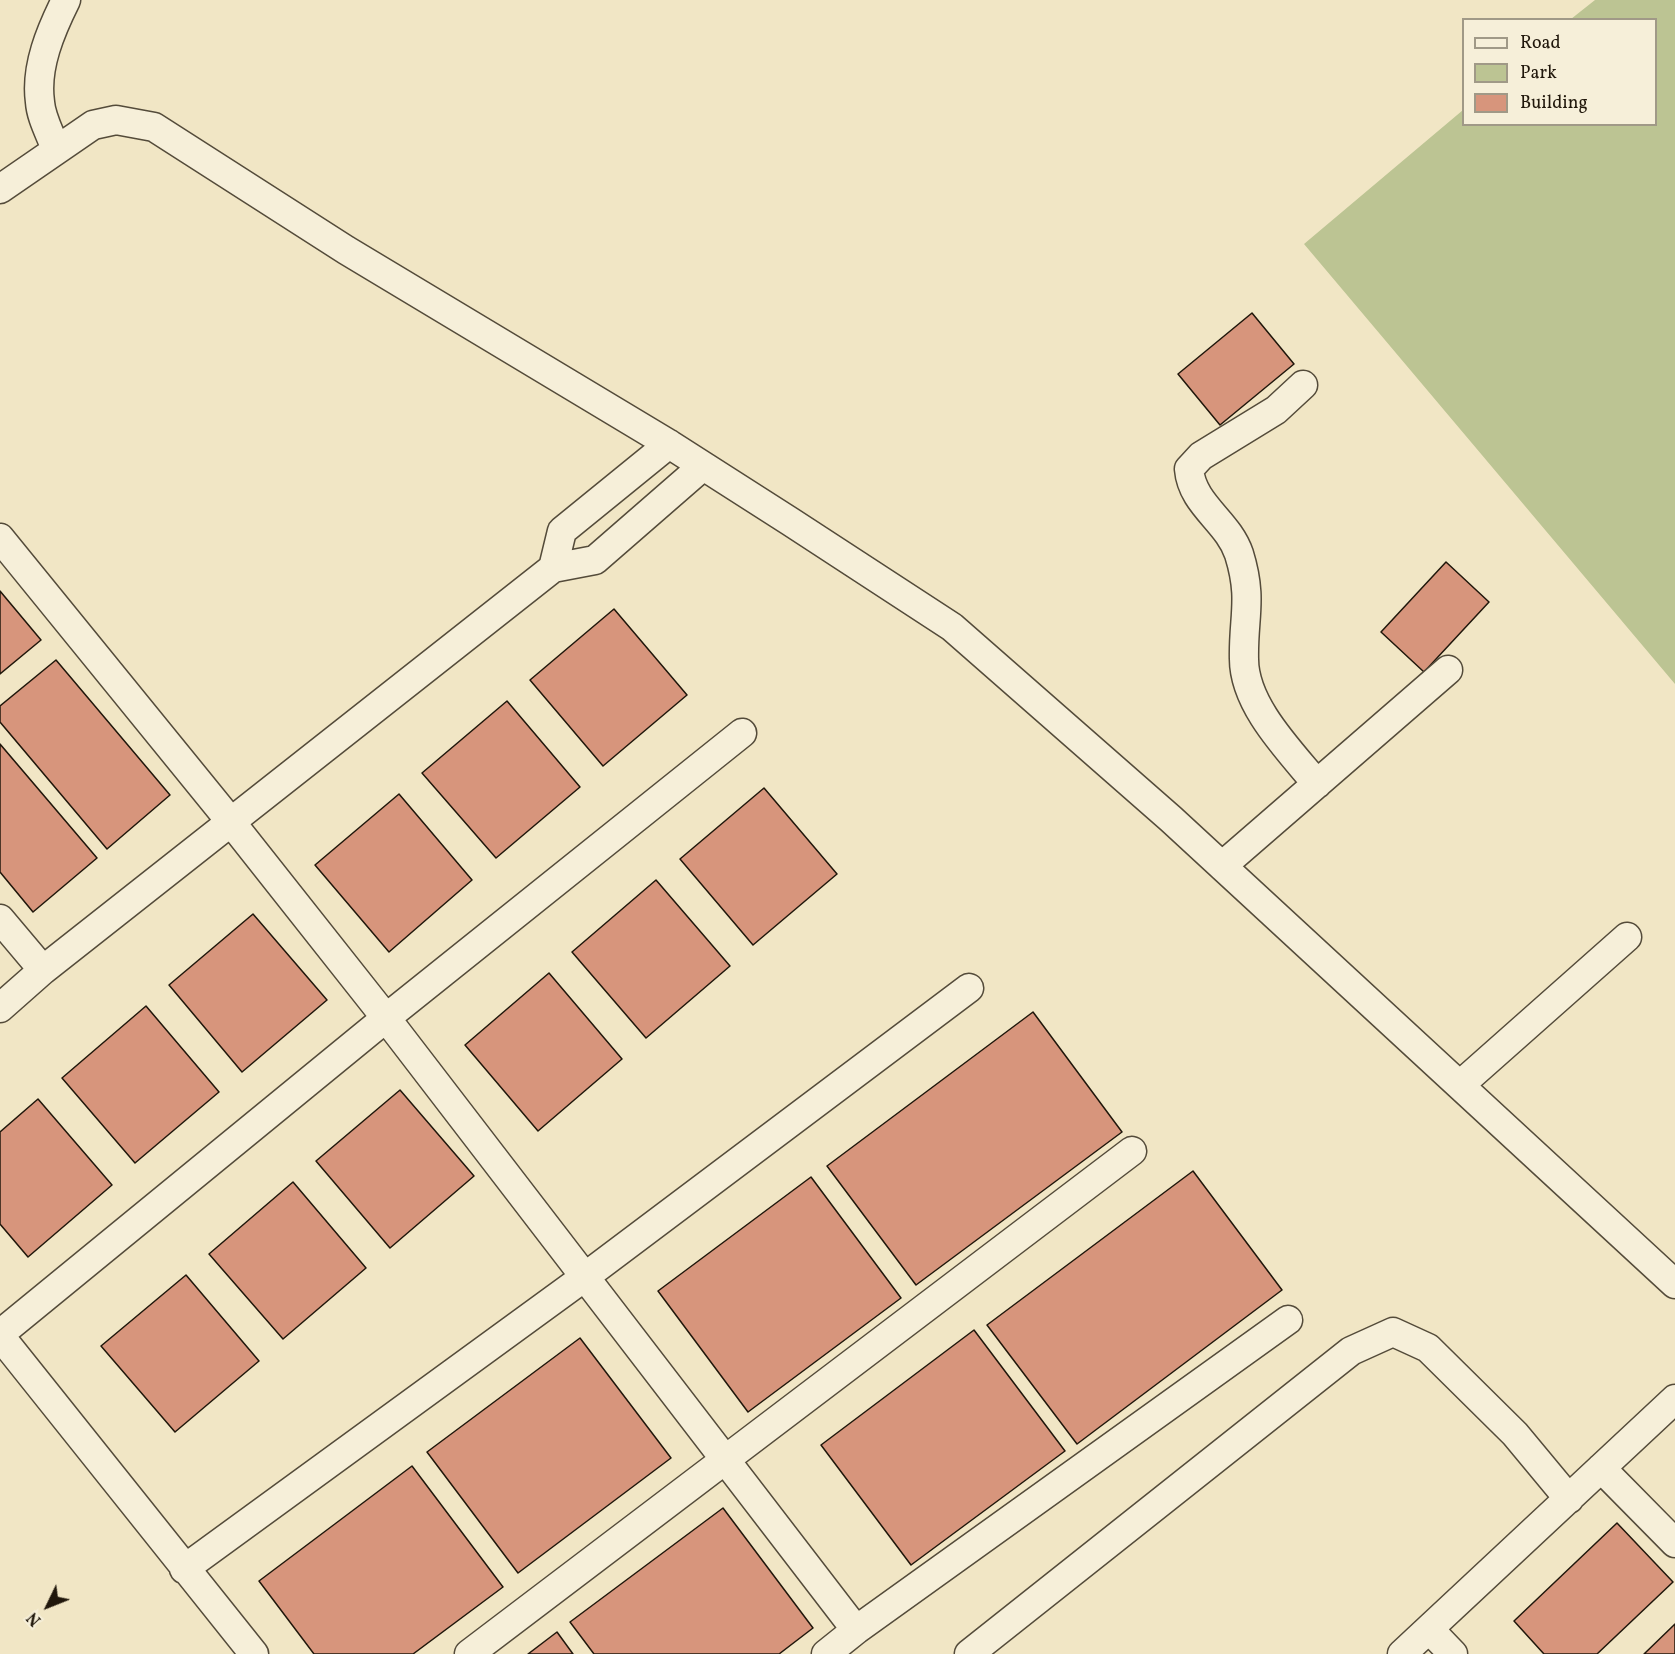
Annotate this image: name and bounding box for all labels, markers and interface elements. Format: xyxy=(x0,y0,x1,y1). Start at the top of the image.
legend xyxy=(1462,18,1657,126)
text: Road xyxy=(1520,31,1561,56)
text: Park xyxy=(1520,61,1557,86)
text: Building xyxy=(1520,91,1588,116)
north arrow xyxy=(18,1576,78,1636)
text: N xyxy=(23,1607,47,1630)

